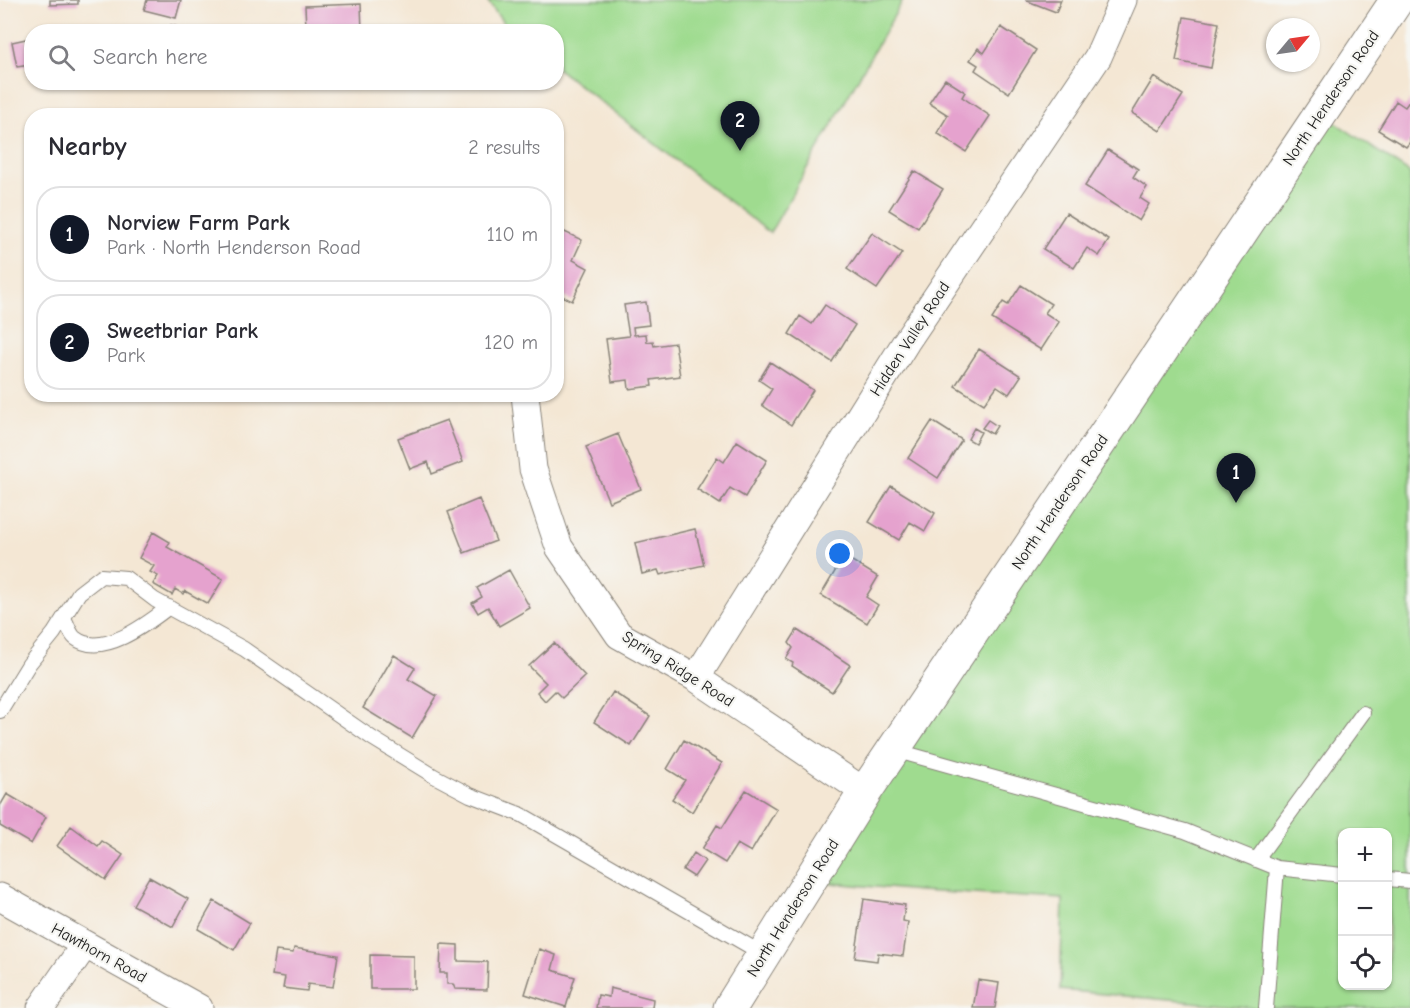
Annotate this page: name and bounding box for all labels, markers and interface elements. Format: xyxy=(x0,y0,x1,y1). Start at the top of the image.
north arrow xyxy=(1266,18,1320,72)
search box xyxy=(24,24,564,90)
street label: North Henderson Road xyxy=(1279,27,1383,169)
icon: search xyxy=(45,41,78,74)
text: Search here xyxy=(93,44,208,70)
pin: 2 xyxy=(720,102,760,151)
text: Nearby xyxy=(48,132,127,162)
text: 2 results xyxy=(468,136,540,159)
text: Norview Farm Park xyxy=(107,210,290,236)
text: 1 xyxy=(66,223,73,246)
text: 110 m xyxy=(487,223,538,246)
text: Park · North Henderson Road xyxy=(107,236,361,259)
street label: Hidden Valley Road xyxy=(866,279,954,399)
text: Sweetbriar Park xyxy=(107,318,258,344)
text: 2 xyxy=(65,331,74,354)
text: 120 m xyxy=(484,331,538,354)
text: Park xyxy=(107,344,145,367)
street label: North Henderson Road xyxy=(1008,431,1112,573)
pin: 1 xyxy=(1216,454,1256,503)
your location xyxy=(825,539,854,568)
street label: Spring Ridge Road xyxy=(619,627,737,711)
map controls xyxy=(1338,828,1392,990)
button: + xyxy=(1338,828,1392,882)
street label: North Henderson Road xyxy=(743,836,843,980)
button: − xyxy=(1338,882,1392,936)
street label: Hawthorn Road xyxy=(48,919,150,987)
button: locate xyxy=(1338,936,1392,990)

